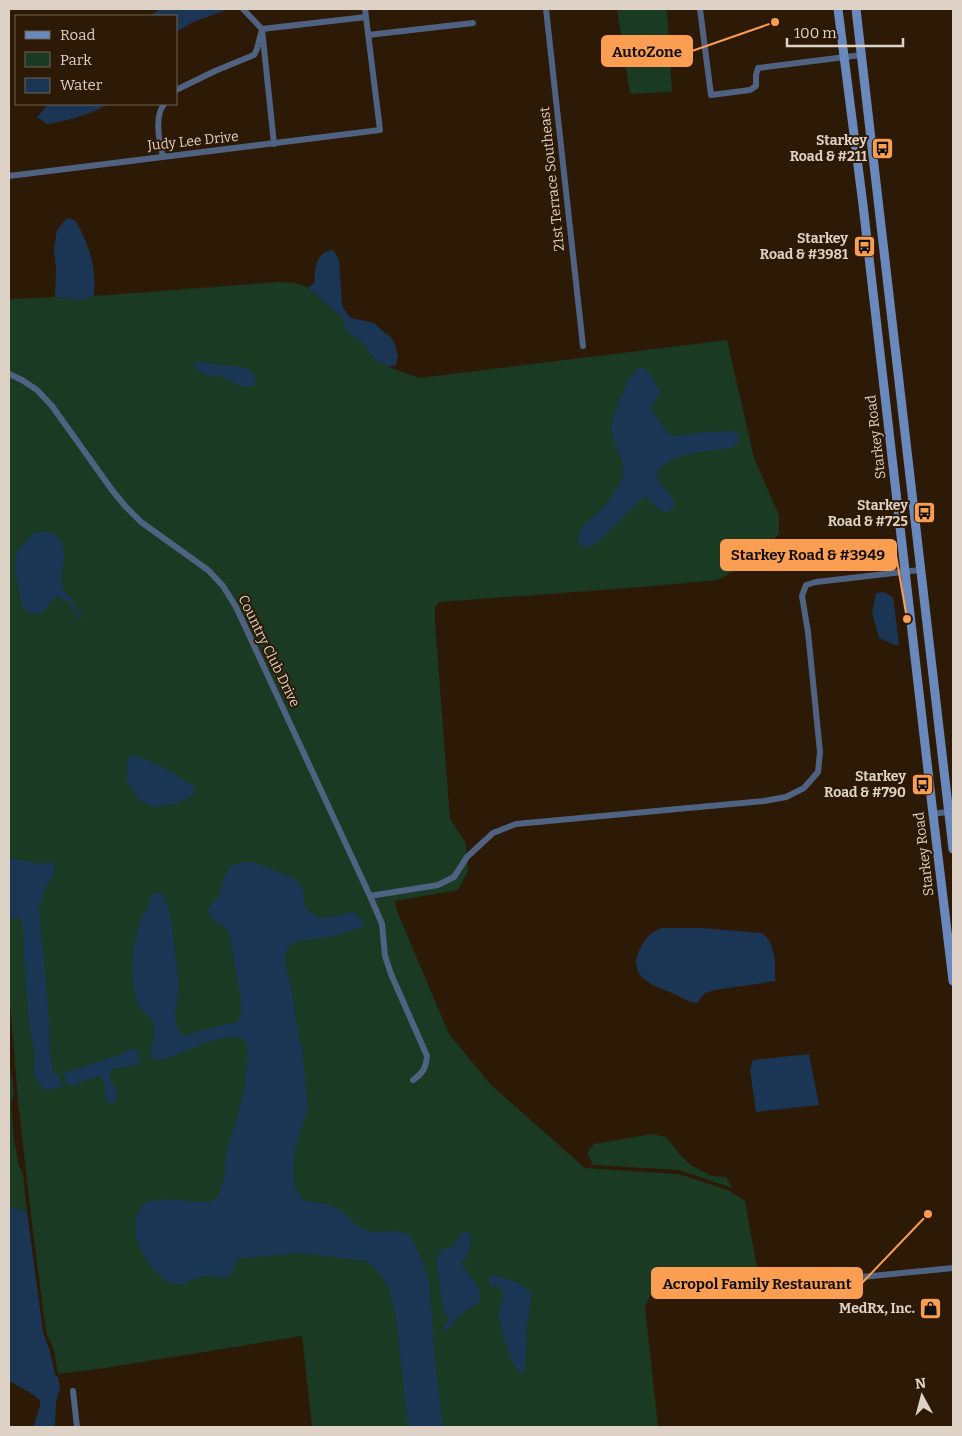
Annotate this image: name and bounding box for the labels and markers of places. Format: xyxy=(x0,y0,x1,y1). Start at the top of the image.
callout: AutoZone xyxy=(602,36,692,66)
place label: Starkey Road & #211 xyxy=(790,132,867,165)
bus stop icon: Starkey Road & #211 xyxy=(871,136,895,160)
place label: Starkey Road & #3981 xyxy=(760,230,848,263)
bus stop icon: Starkey Road & #3981 xyxy=(852,234,876,258)
place label: Starkey Road & #725 xyxy=(828,497,908,530)
bus stop icon: Starkey Road & #725 xyxy=(912,501,936,525)
callout: Starkey Road & #3949 xyxy=(721,540,896,570)
place label: Starkey Road & #790 xyxy=(824,768,906,801)
bus stop icon: Starkey Road & #790 xyxy=(910,772,934,796)
callout: Acropol Family Restaurant xyxy=(652,1268,862,1298)
shop icon: MedRx, Inc. xyxy=(919,1296,943,1320)
place label: MedRx, Inc. xyxy=(839,1300,915,1317)

